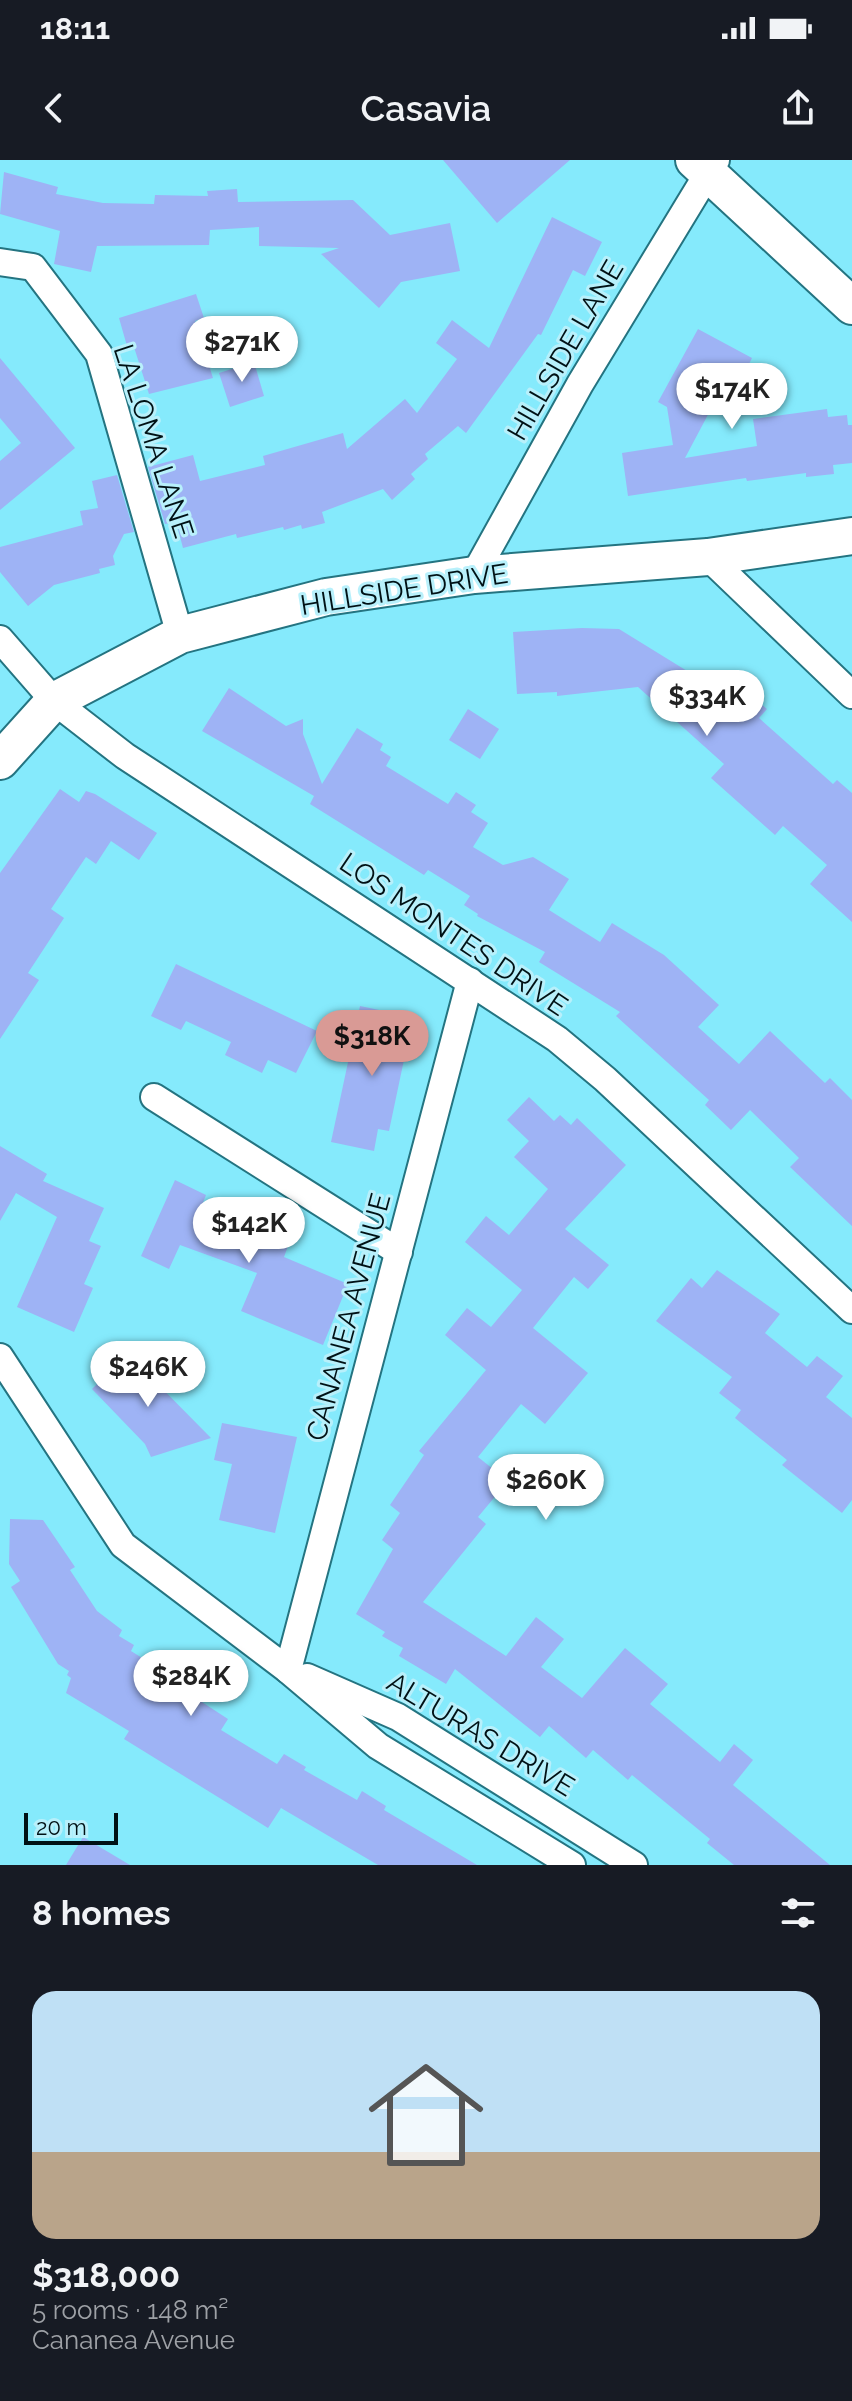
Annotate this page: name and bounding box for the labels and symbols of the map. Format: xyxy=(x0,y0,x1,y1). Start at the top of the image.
street label: HILLSIDE LANE xyxy=(501,254,630,446)
pin: $271K xyxy=(186,316,298,384)
street label: LA LOMA LANE xyxy=(107,340,200,542)
pin: $174K xyxy=(676,363,788,431)
street label: HILLSIDE DRIVE xyxy=(298,557,510,622)
pin: $334K xyxy=(651,670,763,738)
street label: LOS MONTES DRIVE xyxy=(334,846,574,1023)
pin: $318K xyxy=(316,1010,428,1078)
street label: CANANEA AVENUE xyxy=(300,1190,397,1444)
pin: $142K xyxy=(193,1197,305,1265)
pin: $246K xyxy=(92,1341,204,1409)
pin: $260K xyxy=(490,1454,602,1522)
pin: $284K xyxy=(135,1650,247,1718)
street label: ALTURAS DRIVE xyxy=(381,1666,580,1803)
scale bar xyxy=(24,1809,118,1845)

